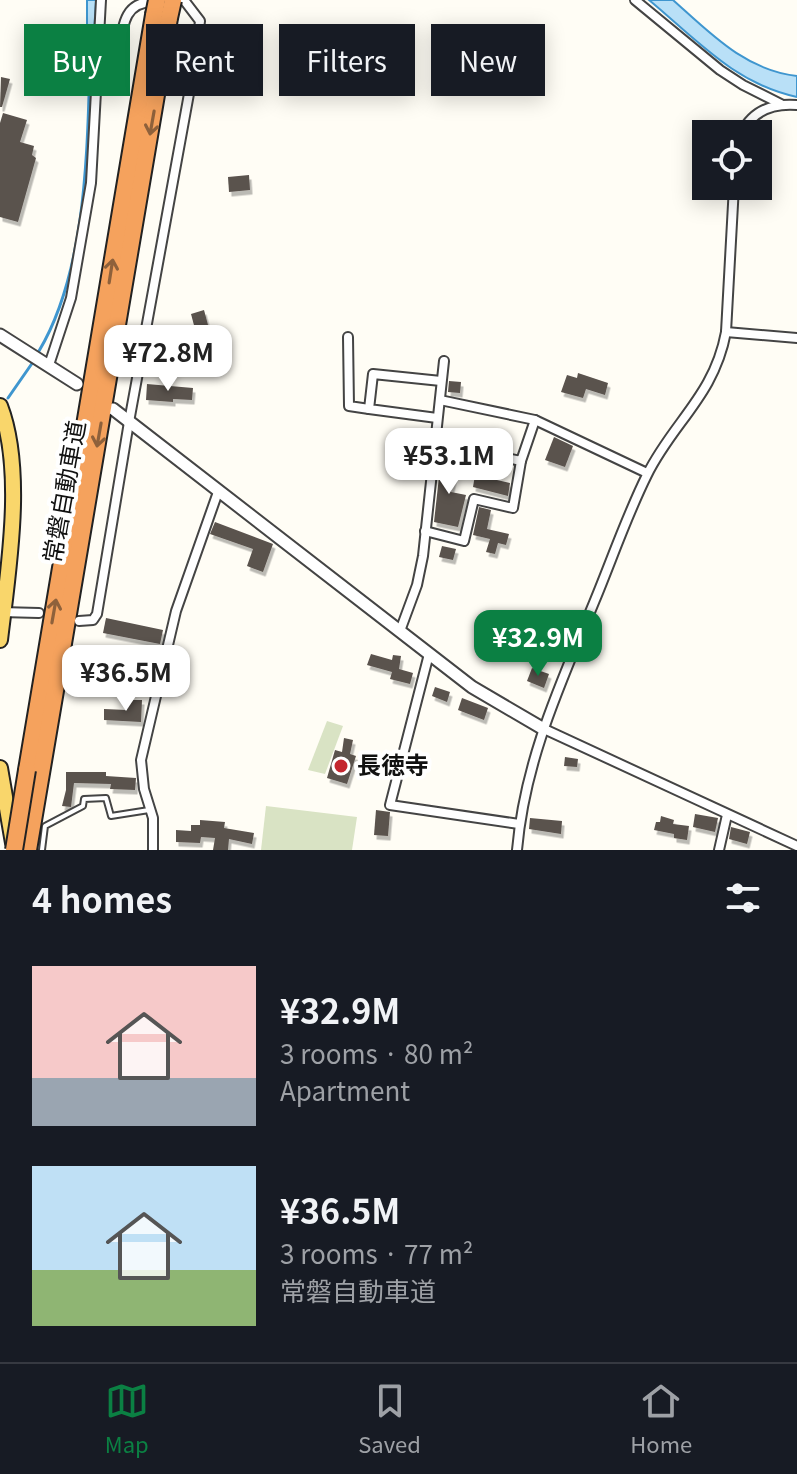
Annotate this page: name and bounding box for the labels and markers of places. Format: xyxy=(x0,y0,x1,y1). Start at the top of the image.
pin: ¥72.8M xyxy=(103,325,233,393)
pin: ¥53.1M xyxy=(384,428,514,496)
pin: ¥32.9M xyxy=(473,610,603,678)
pin: ¥36.5M xyxy=(61,645,191,713)
place label: 長徳寺 xyxy=(357,746,429,781)
marker: 長徳寺 xyxy=(332,757,350,775)

